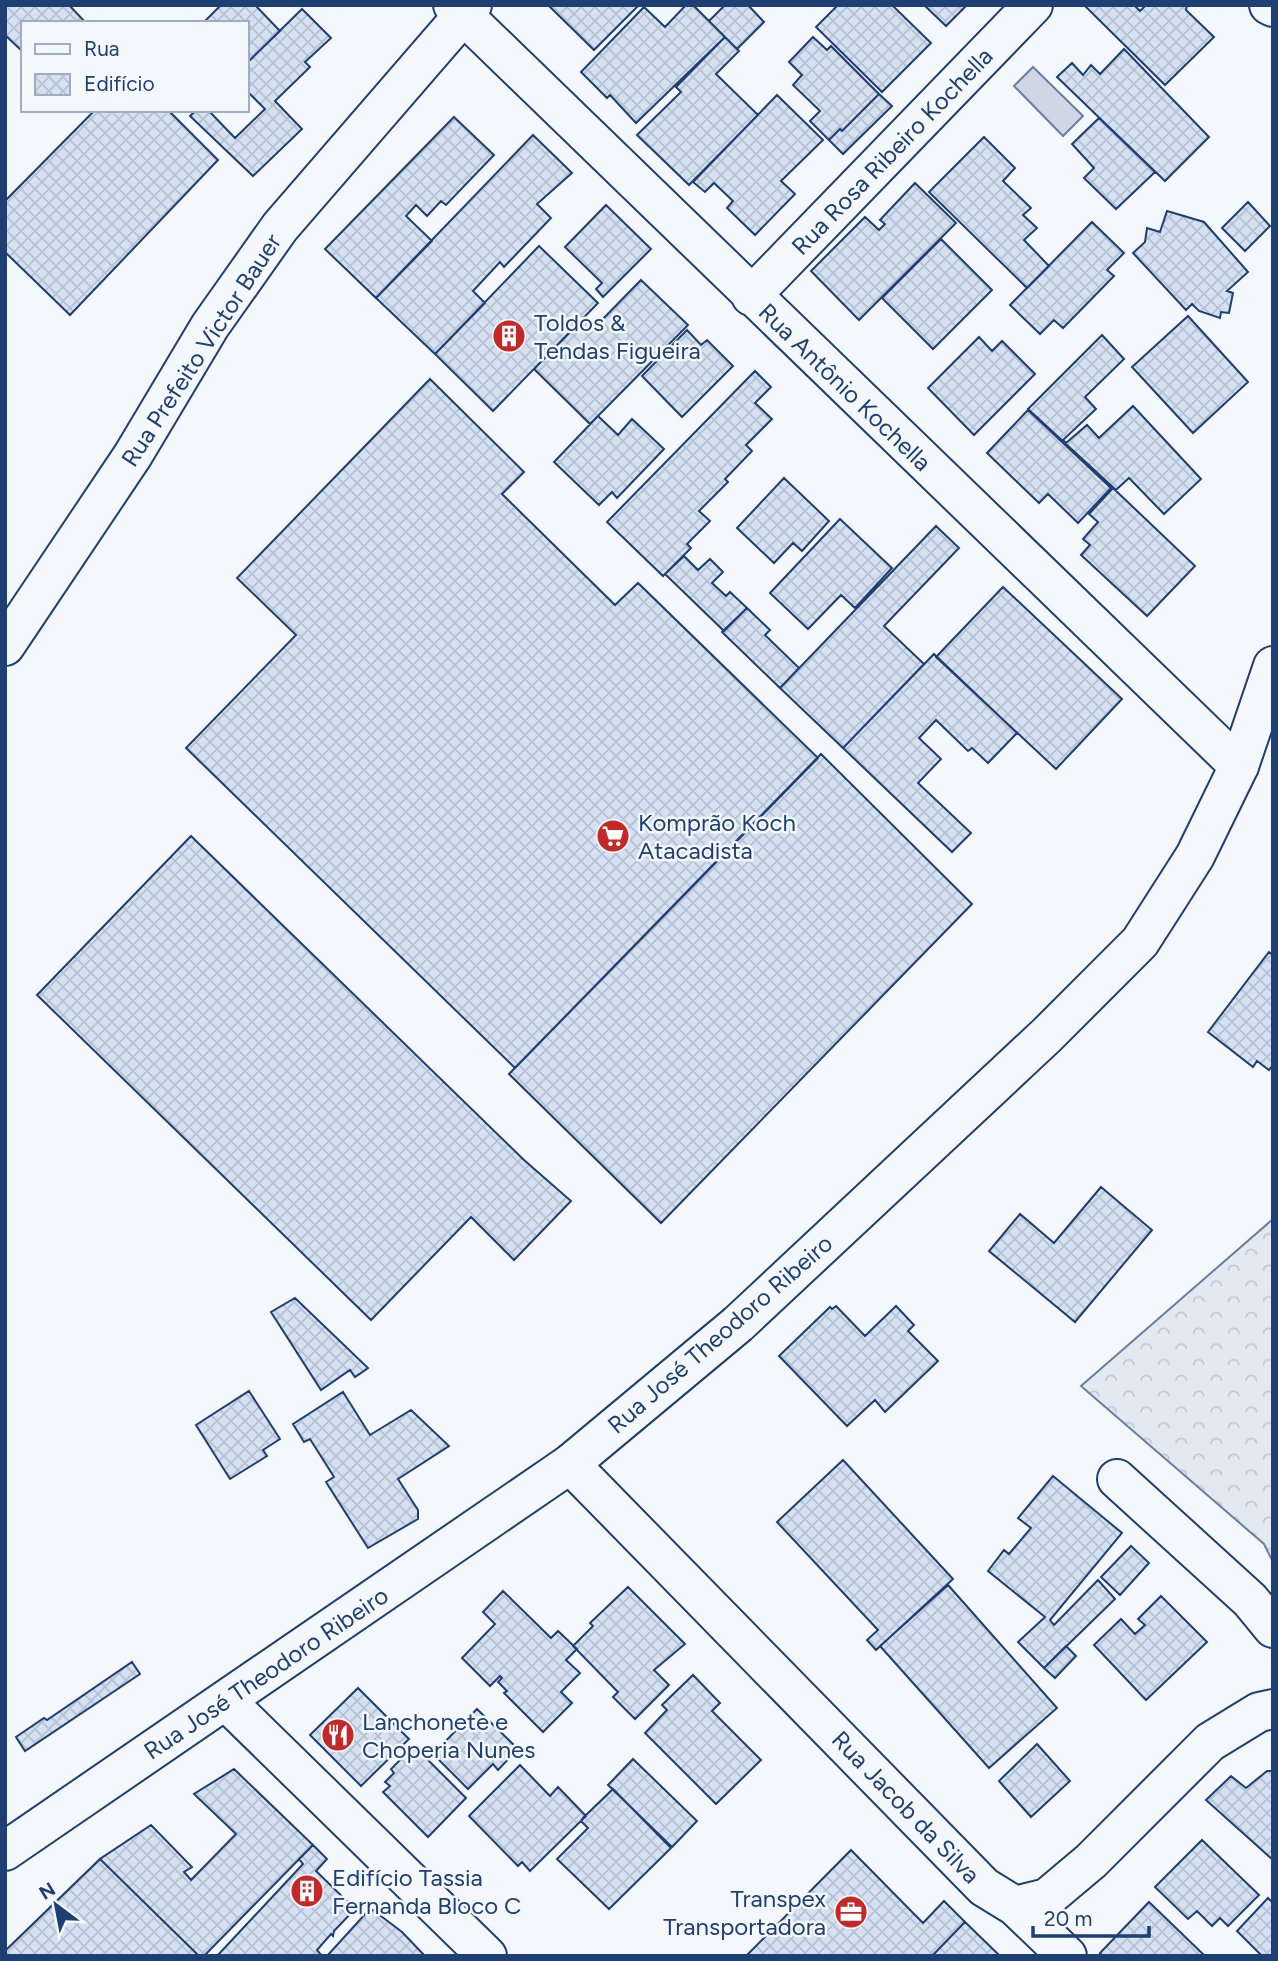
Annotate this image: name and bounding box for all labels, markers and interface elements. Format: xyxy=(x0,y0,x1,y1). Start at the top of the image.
legend xyxy=(21,21,248,112)
text: Rua xyxy=(84,36,120,61)
street label: Rua Rosa Ribeiro Kochella xyxy=(785,41,999,261)
text: Edifício xyxy=(84,71,155,96)
street label: Rua Prefeito Victor Bauer xyxy=(115,228,287,472)
street label: Rua Antônio Kochella xyxy=(753,297,937,477)
place label: Toldos & Tendas Figueira xyxy=(534,308,701,365)
building icon: Toldos & Tendas Figueira xyxy=(490,317,528,355)
place label: Komprão Koch Atacadista xyxy=(638,808,796,865)
supermarket icon: Komprão Koch Atacadista xyxy=(594,817,632,855)
street label: Rua José Theodoro Ribeiro xyxy=(602,1229,838,1439)
street label: Rua José Theodoro Ribeiro xyxy=(138,1580,394,1766)
place label: Lanchonete e Choperia Nunes xyxy=(362,1707,535,1764)
restaurant icon: Lanchonete e Choperia Nunes xyxy=(319,1716,357,1754)
street label: Rua Jacob da Silva xyxy=(826,1725,986,1889)
place label: Edifício Tassia Fernanda Bloco C xyxy=(332,1863,521,1920)
north arrow xyxy=(21,1870,91,1940)
building icon: Edifício Tassia Fernanda Bloco C xyxy=(288,1872,326,1910)
text: N xyxy=(35,1877,60,1905)
place label: Transpex Transportadora xyxy=(663,1884,827,1941)
office icon: Transpex Transportadora xyxy=(832,1893,870,1931)
scale bar xyxy=(1033,1895,1148,1939)
text: 20 m xyxy=(1044,1906,1092,1931)

